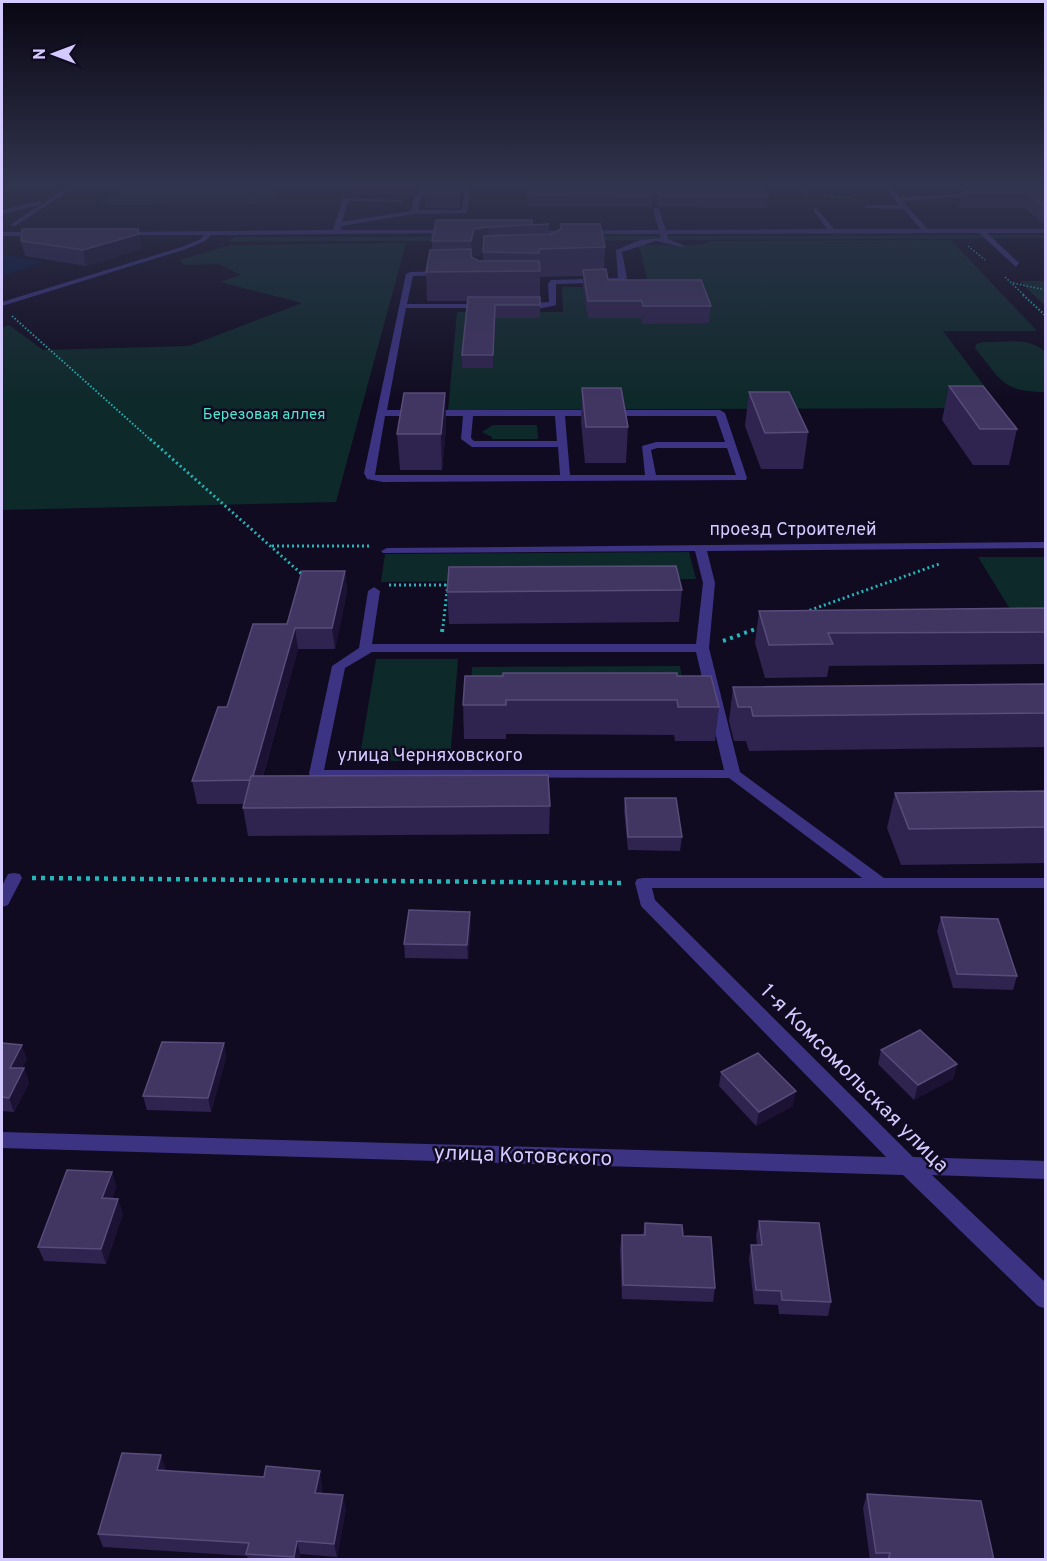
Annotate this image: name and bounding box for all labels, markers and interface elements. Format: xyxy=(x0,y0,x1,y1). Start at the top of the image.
north arrow xyxy=(24,24,84,84)
text: N xyxy=(31,48,51,60)
park label: Березовая аллея xyxy=(203,406,325,425)
street label: проезд Строителей xyxy=(709,519,877,542)
street label: улица Черняховского xyxy=(337,745,523,768)
street label: 1-я Комсомольская улица xyxy=(754,979,954,1179)
street label: улица Котовского xyxy=(433,1140,613,1173)

